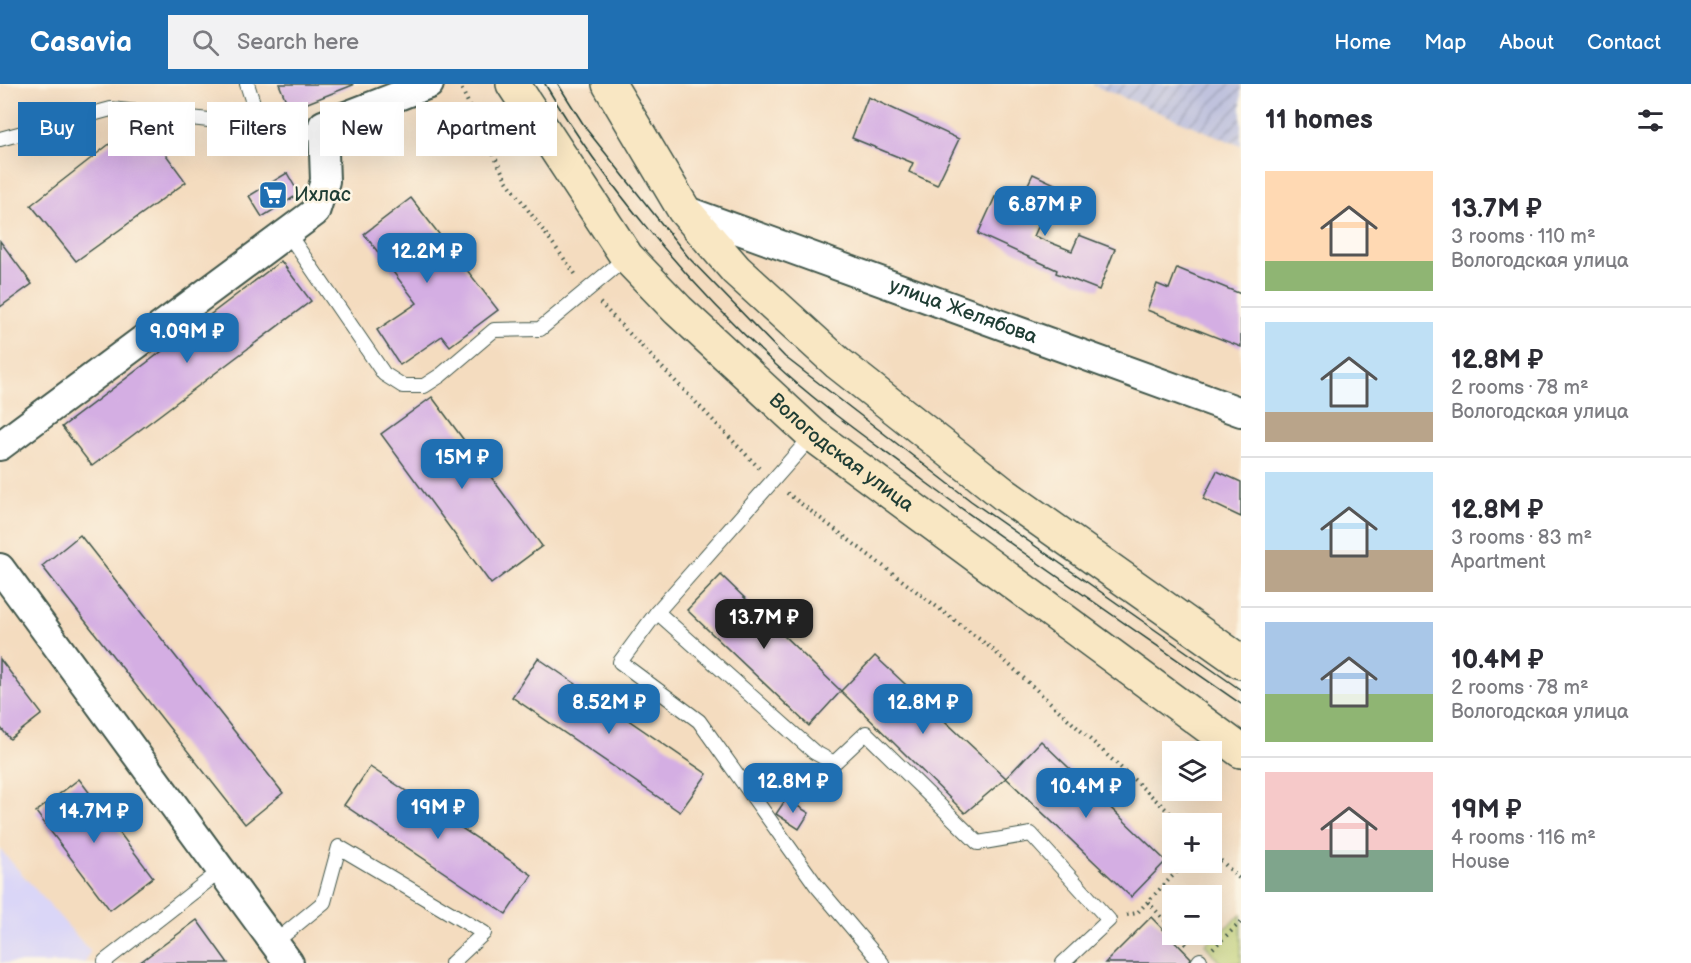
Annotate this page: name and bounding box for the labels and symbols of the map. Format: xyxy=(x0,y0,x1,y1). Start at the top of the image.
supermarket icon: Ихлас xyxy=(257,179,289,211)
place label: Ихлас xyxy=(294,183,351,207)
pin: 6.87M ₽ xyxy=(990,186,1100,237)
pin: 12.2M ₽ xyxy=(372,233,482,284)
street label: улица Желябова xyxy=(886,273,1041,349)
pin: 9.09M ₽ xyxy=(132,313,242,364)
street label: Вологодская улица xyxy=(764,388,919,517)
pin: 15M ₽ xyxy=(420,439,504,490)
pin: 13.7M ₽ xyxy=(709,599,819,650)
pin: 8.52M ₽ xyxy=(554,684,664,735)
pin: 12.8M ₽ xyxy=(868,684,978,735)
pin: 12.8M ₽ xyxy=(738,763,848,814)
pin: 10.4M ₽ xyxy=(1031,768,1141,819)
pin: 19M ₽ xyxy=(396,789,480,840)
pin: 14.7M ₽ xyxy=(39,793,149,844)

